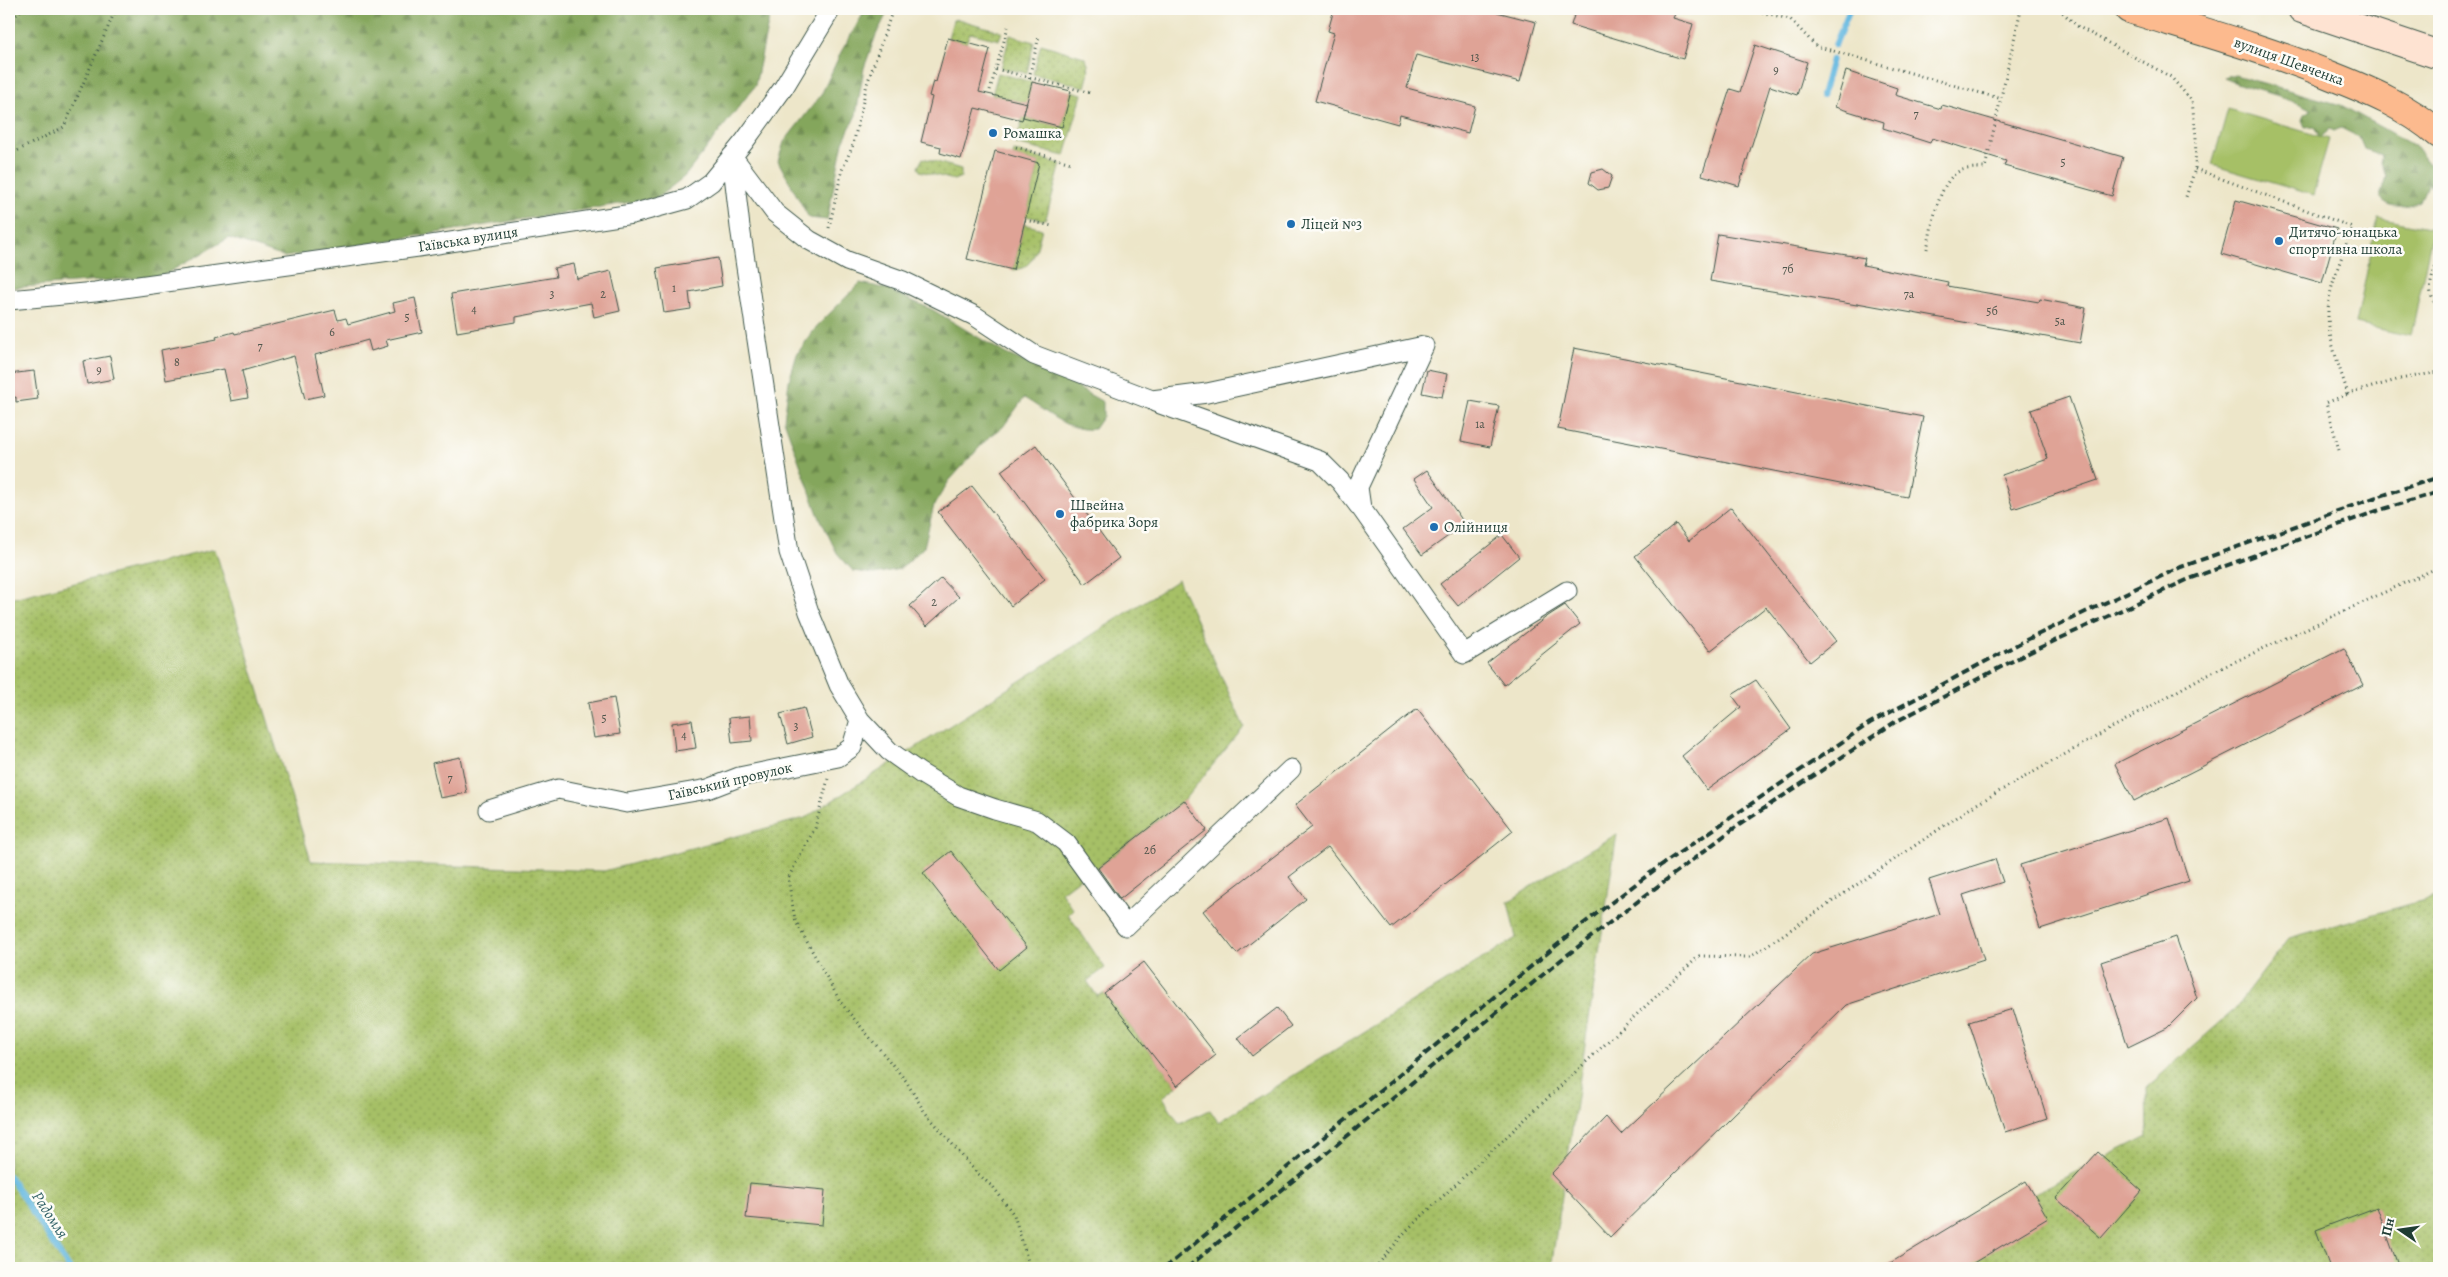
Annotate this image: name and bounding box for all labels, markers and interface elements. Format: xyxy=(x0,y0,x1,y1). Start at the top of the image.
street label: вулиця Шевченка xyxy=(2231,32,2347,90)
house number: 13 xyxy=(1470,49,1480,65)
house number: 9 xyxy=(1773,62,1779,78)
house number: 7 xyxy=(1913,106,1919,122)
place label: Ромашка xyxy=(1003,123,1062,143)
marker: Ромашка xyxy=(987,127,999,139)
house number: 5 xyxy=(2060,154,2066,170)
place label: Ліцей №3 xyxy=(1301,214,1362,234)
marker: Ліцей №3 xyxy=(1285,218,1297,230)
street label: Гаївська вулиця xyxy=(417,221,519,257)
place label: Дитячо-юнацька спортивна школа xyxy=(2289,222,2402,259)
marker: Дитячо-юнацька спортивна школа xyxy=(2273,235,2285,247)
house number: 7б xyxy=(1782,261,1794,277)
house number: 1 xyxy=(672,280,676,296)
house number: 3 xyxy=(550,286,555,302)
house number: 2 xyxy=(600,286,606,302)
house number: 7а xyxy=(1904,286,1915,302)
house number: 4 xyxy=(471,301,477,317)
house number: 5б xyxy=(1986,303,1998,319)
house number: 5 xyxy=(404,309,410,325)
house number: 5а xyxy=(2055,313,2066,329)
house number: 6 xyxy=(329,324,335,340)
house number: 7 xyxy=(257,338,263,354)
house number: 8 xyxy=(174,354,180,370)
house number: 9 xyxy=(96,362,102,378)
house number: 1а xyxy=(1475,416,1485,432)
place label: Швейна фабрика Зоря xyxy=(1070,495,1158,532)
marker: Швейна фабрика Зоря xyxy=(1054,508,1066,520)
place label: Олійниця xyxy=(1444,517,1508,537)
marker: Олійниця xyxy=(1428,521,1440,533)
house number: 2 xyxy=(931,594,937,610)
house number: 5 xyxy=(601,710,607,726)
house number: 3 xyxy=(794,718,799,734)
house number: 4 xyxy=(681,727,687,743)
street label: Гаївський провулок xyxy=(666,757,794,805)
house number: 7 xyxy=(447,770,453,786)
house number: 2б xyxy=(1144,842,1156,858)
water label: Радомля xyxy=(27,1187,73,1243)
north arrow xyxy=(2376,1204,2426,1254)
text: Пн xyxy=(2377,1216,2399,1238)

